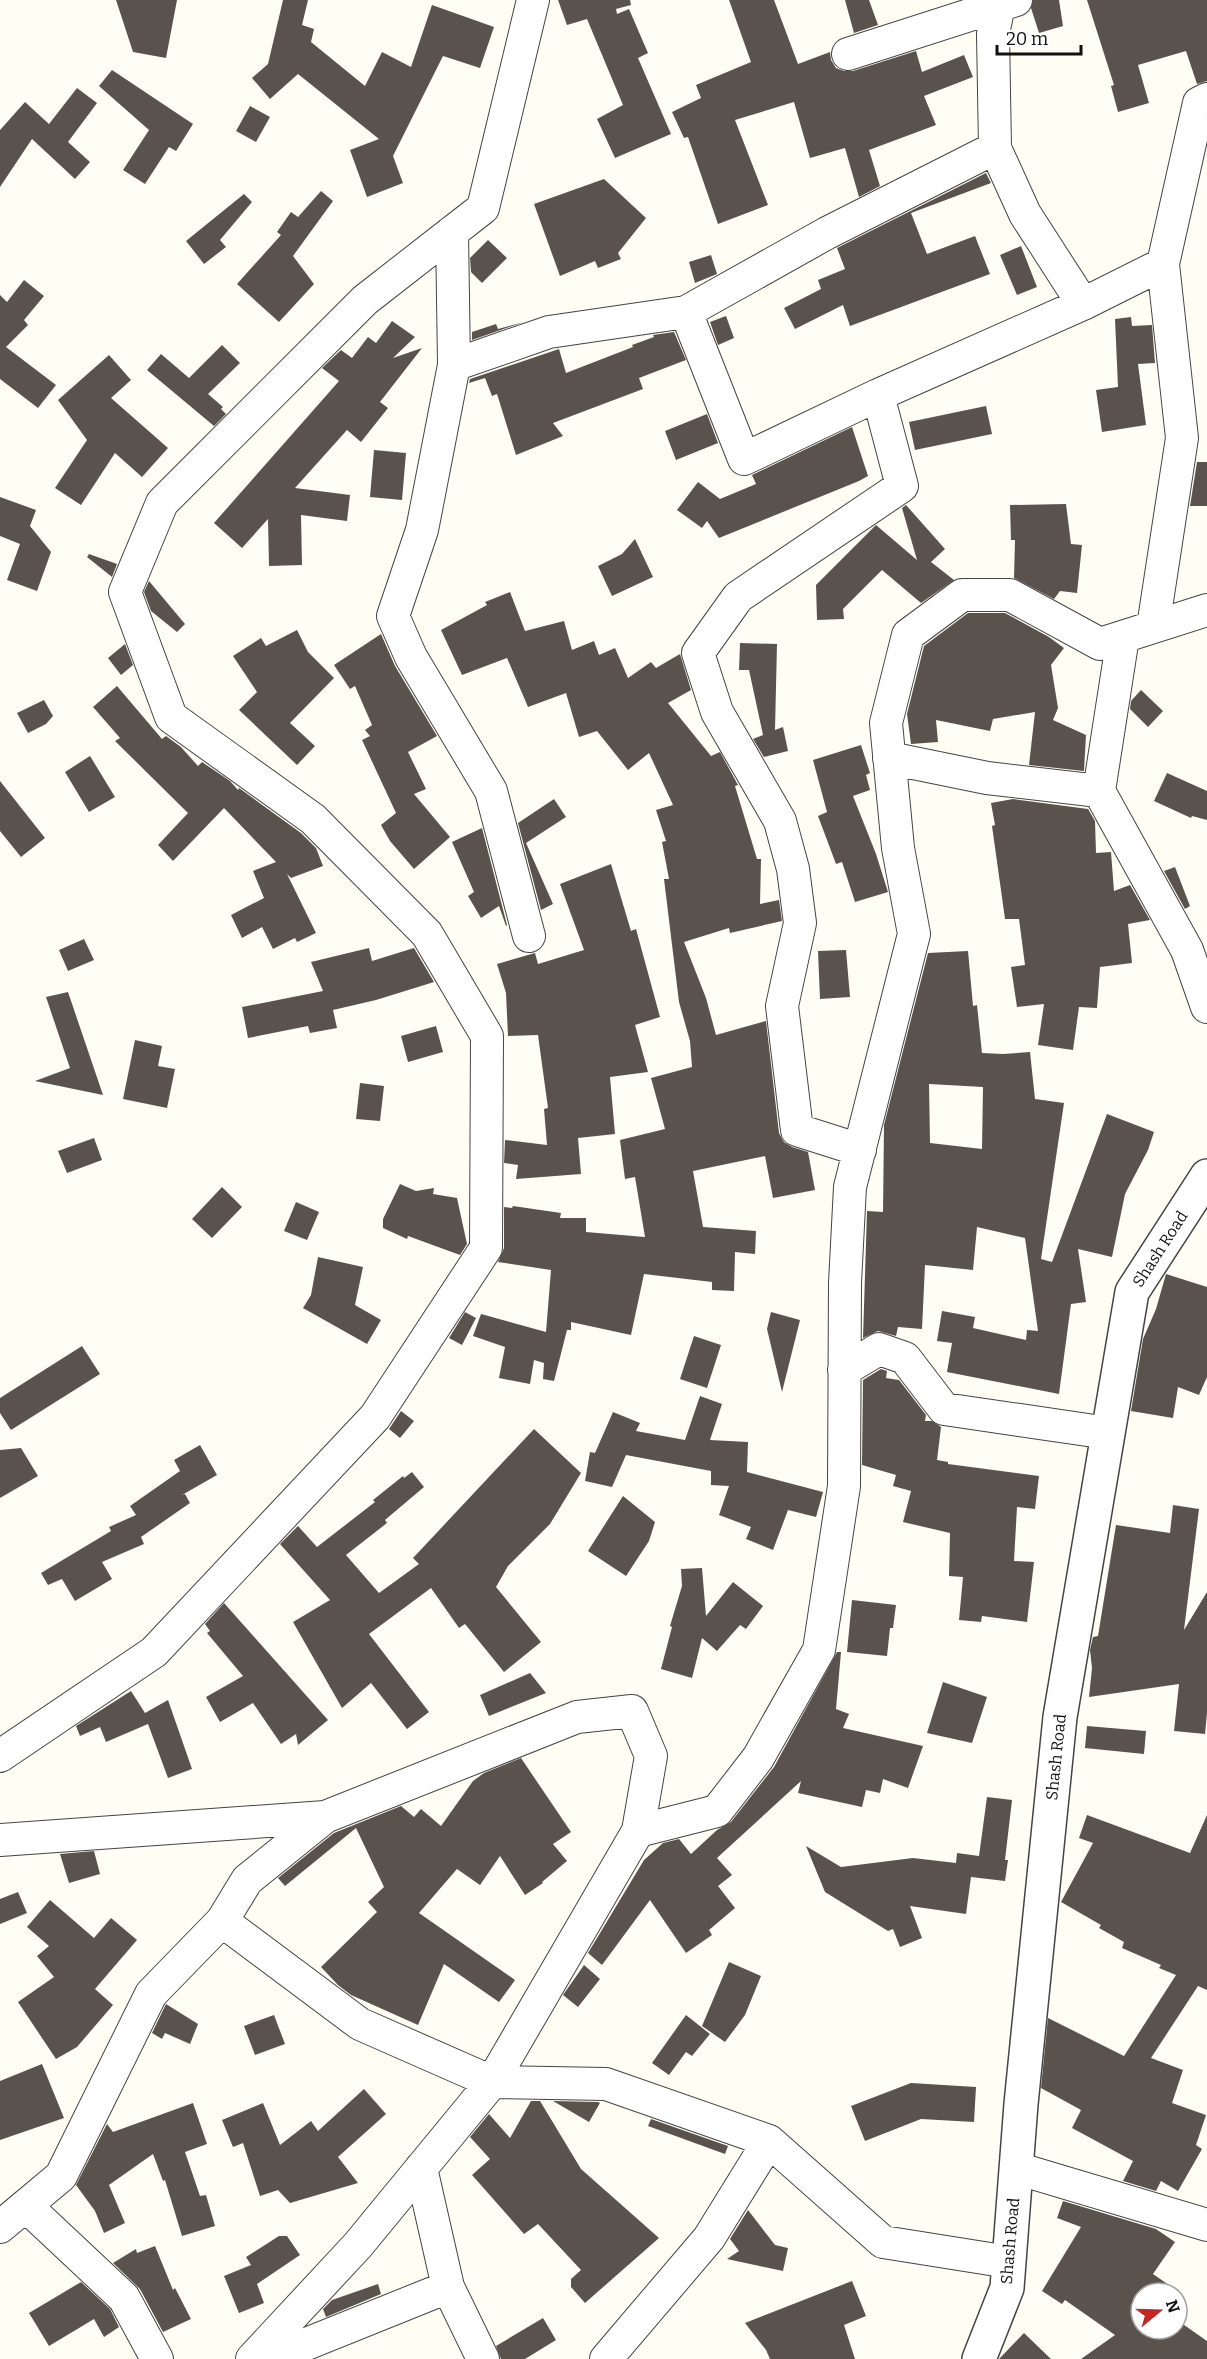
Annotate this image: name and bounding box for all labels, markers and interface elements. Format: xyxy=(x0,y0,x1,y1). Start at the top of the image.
scale bar xyxy=(997,18,1081,56)
text: 20 m xyxy=(1006,28,1048,50)
street label: Shash Road xyxy=(1128,1207,1192,1291)
street label: Shash Road xyxy=(1042,1712,1070,1801)
street label: Shash Road xyxy=(997,2196,1023,2285)
north arrow xyxy=(1129,2281,1189,2341)
text: N xyxy=(1162,2297,1184,2315)

